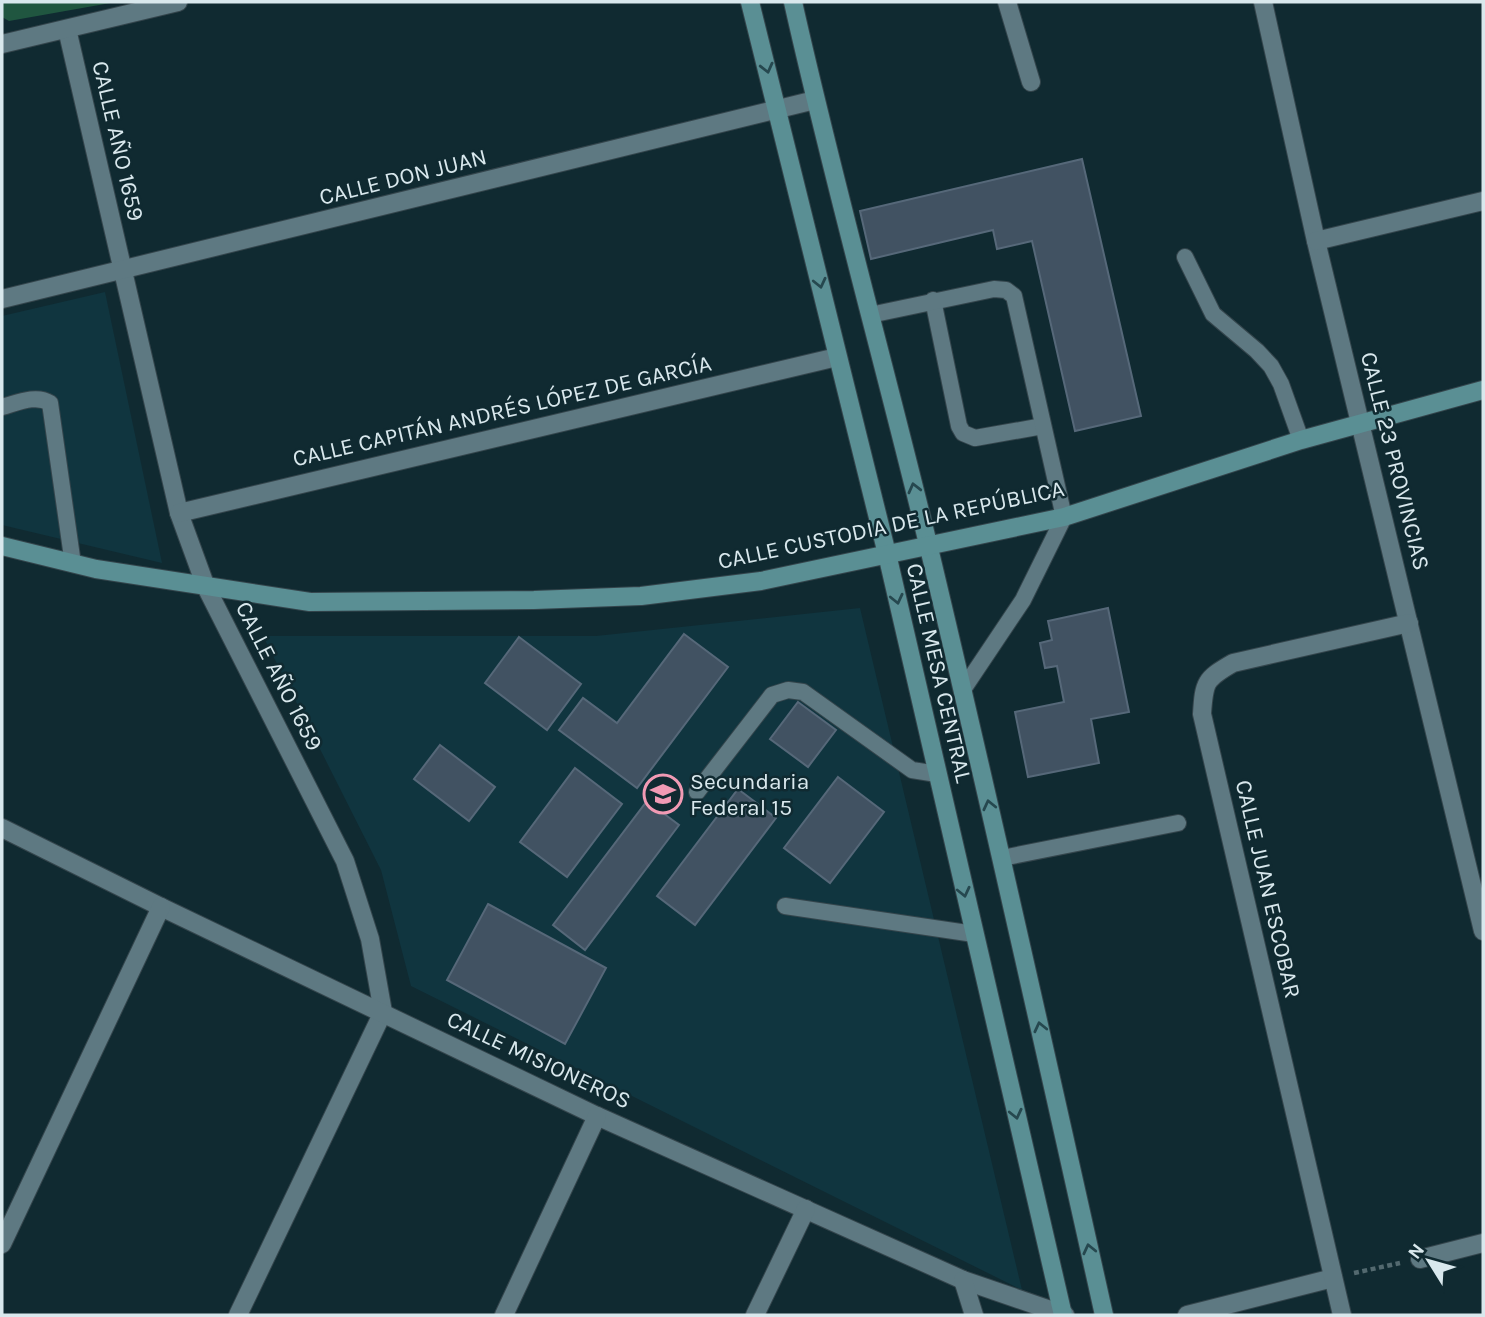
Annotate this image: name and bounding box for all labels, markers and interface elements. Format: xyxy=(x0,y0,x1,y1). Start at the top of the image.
street label: CALLE AÑO 1659 xyxy=(86,58,150,224)
one-way arrow xyxy=(759,62,773,74)
street label: CALLE DON JUAN xyxy=(316,143,490,211)
one-way arrow xyxy=(811,277,826,289)
street label: CALLE 23 PROVINCIAS xyxy=(1355,349,1435,573)
street label: CALLE CAPITÁN ANDRÉS LÓPEZ DE GARCÍA xyxy=(290,350,714,472)
street label: CALLE CUSTODIA DE LA REPÚBLICA xyxy=(715,475,1067,575)
one-way arrow xyxy=(908,482,922,494)
street label: CALLE MESA CENTRAL xyxy=(901,561,977,786)
one-way arrow xyxy=(889,593,904,605)
street label: CALLE AÑO 1659 xyxy=(230,597,328,755)
place label: Secundaria Federal 15 xyxy=(690,768,810,821)
school or university icon: Secundaria Federal 15 xyxy=(642,773,684,815)
street label: CALLE JUAN ESCOBAR xyxy=(1230,777,1306,1001)
one-way arrow xyxy=(983,799,998,811)
one-way arrow xyxy=(956,886,970,898)
street label: CALLE MISIONEROS xyxy=(443,1006,635,1114)
one-way arrow xyxy=(1033,1021,1048,1033)
one-way arrow xyxy=(1008,1108,1022,1120)
north arrow xyxy=(1394,1226,1464,1296)
text: N xyxy=(1403,1239,1429,1263)
one-way arrow xyxy=(1083,1243,1097,1255)

